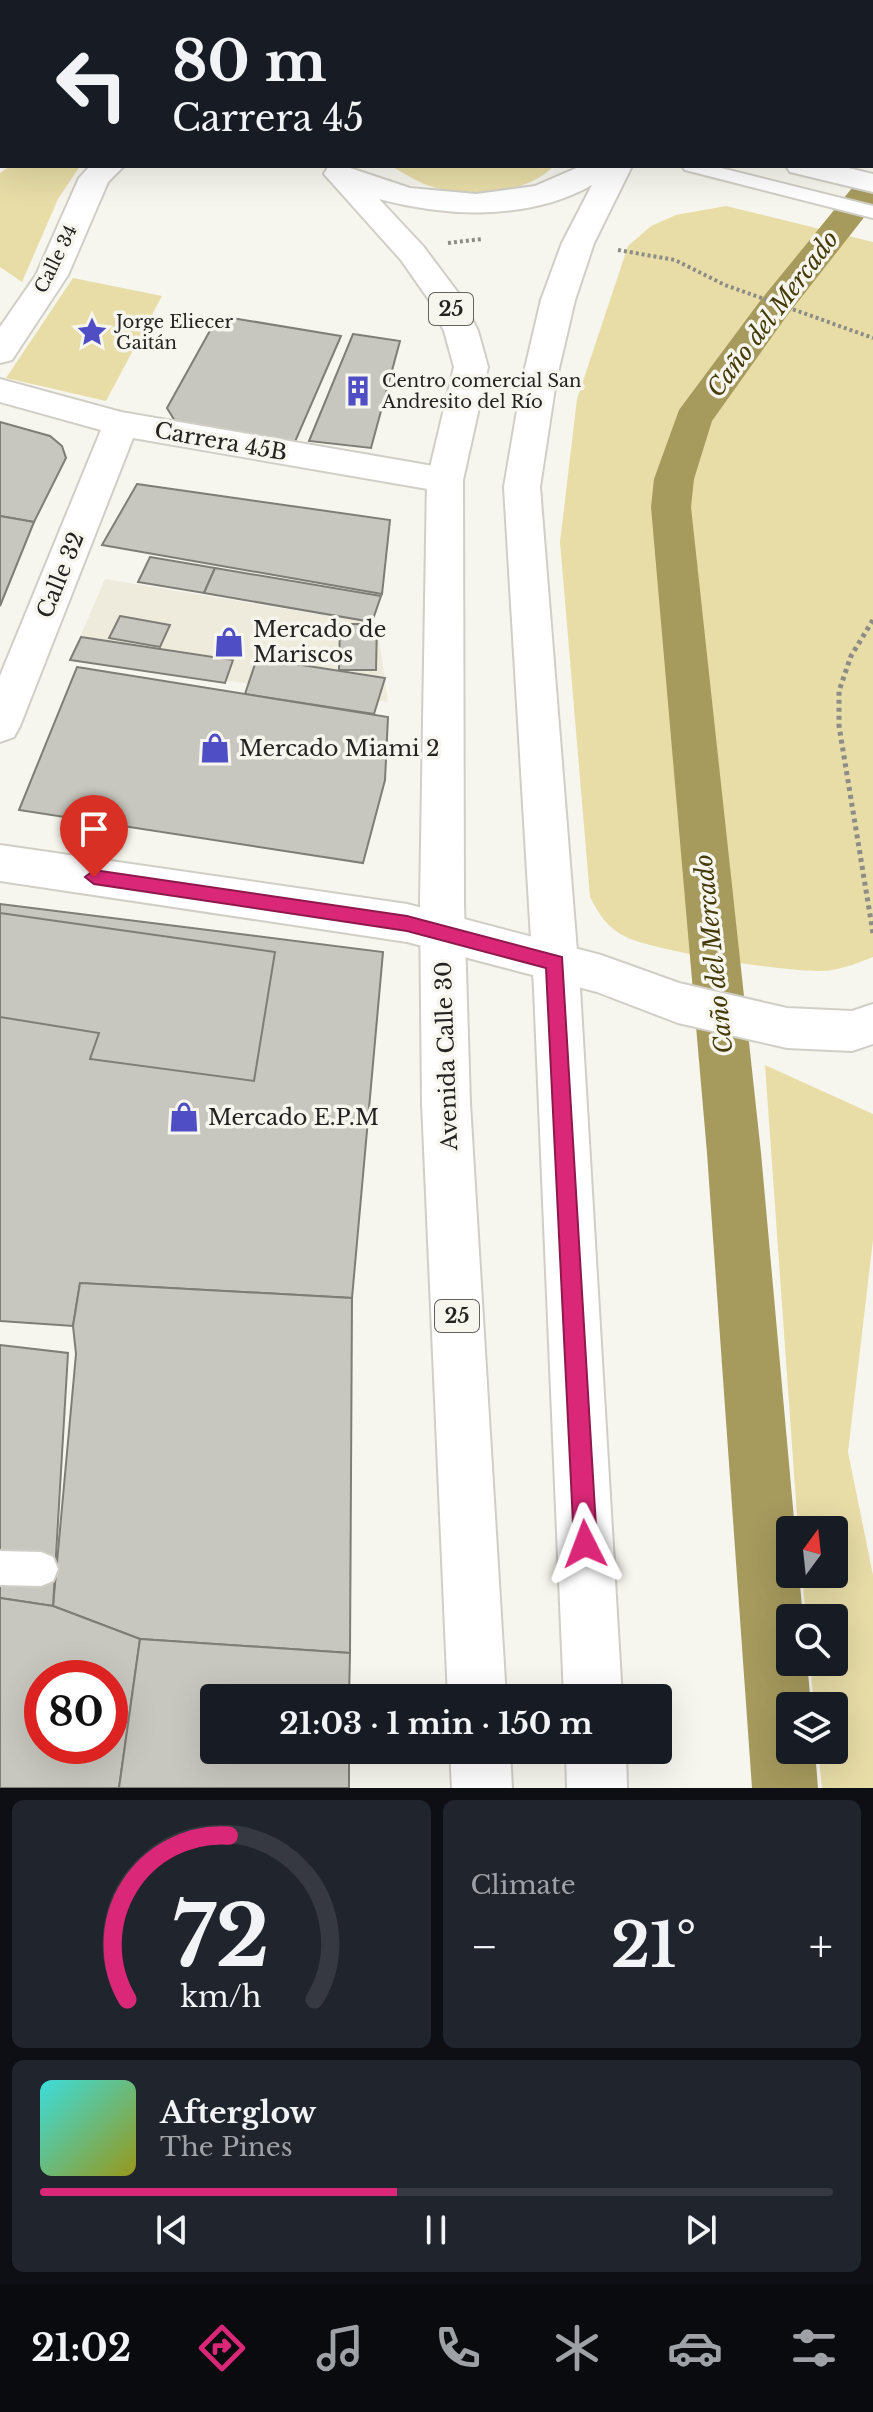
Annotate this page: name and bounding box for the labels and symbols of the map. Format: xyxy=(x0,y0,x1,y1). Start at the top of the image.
street label: Calle 34 xyxy=(30,221,82,297)
water label: Caño del Mercado xyxy=(701,225,844,402)
road number: 25 xyxy=(429,293,473,325)
place label: Jorge Eliecer Gaitán xyxy=(114,311,233,354)
place icon: Jorge Eliecer Gaitán xyxy=(75,315,109,349)
place label: Centro comercial San Andresito del Río xyxy=(381,370,581,413)
building icon: Centro comercial San Andresito del Río xyxy=(341,374,375,408)
street label: Carrera 45B xyxy=(152,417,289,466)
street label: Calle 32 xyxy=(31,528,90,622)
place label: Mercado de Mariscos xyxy=(253,616,386,668)
shop icon: Mercado de Mariscos xyxy=(212,625,246,659)
shop icon: Mercado Miami 2 xyxy=(198,731,232,765)
place label: Mercado Miami 2 xyxy=(239,735,439,762)
pin xyxy=(60,795,128,877)
water label: Caño del Mercado xyxy=(689,853,738,1055)
street label: Avenida Calle 30 xyxy=(430,961,463,1152)
shop icon: Mercado E.P.M xyxy=(167,1100,201,1134)
place label: Mercado E.P.M xyxy=(208,1104,379,1131)
road number: 25 xyxy=(435,1300,479,1332)
position arrow xyxy=(543,1502,627,1586)
north arrow xyxy=(776,1516,848,1588)
speed limit sign: 80 xyxy=(24,1660,128,1764)

